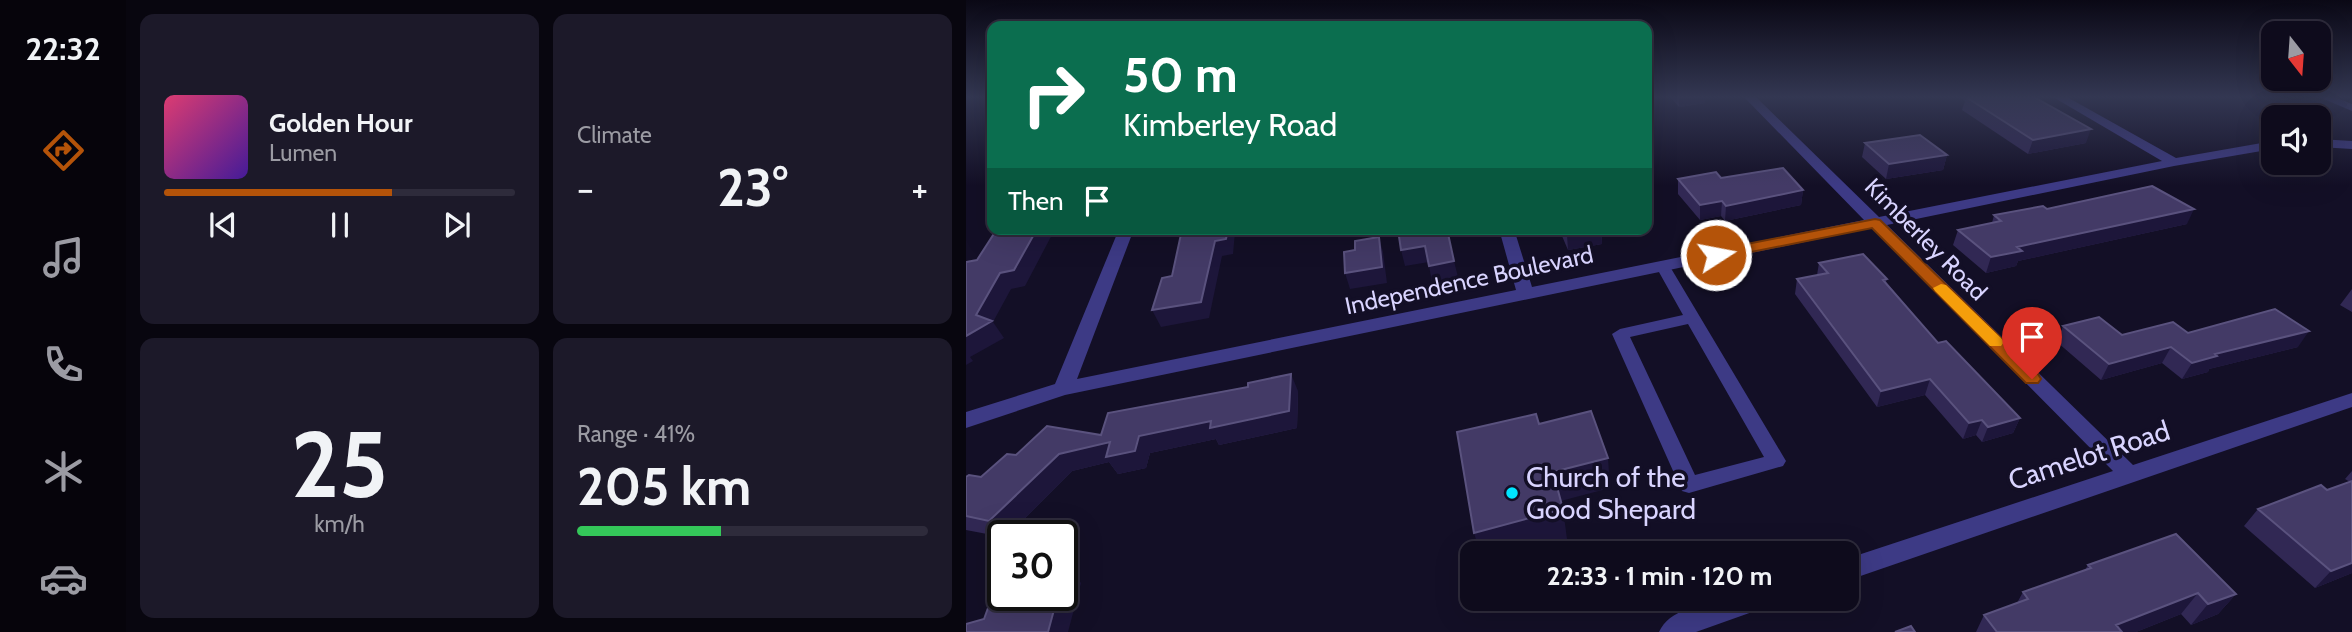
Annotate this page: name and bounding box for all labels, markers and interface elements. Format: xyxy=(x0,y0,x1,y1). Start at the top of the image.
north arrow xyxy=(2261,21,2331,91)
map controls xyxy=(2261,21,2331,175)
text: 22:32 xyxy=(25,29,101,68)
text: 50 m xyxy=(1123,45,1238,104)
icon: right xyxy=(1008,49,1099,140)
text: Kimberley Road xyxy=(1123,105,1337,144)
button: sound xyxy=(2261,105,2331,175)
text: Golden Hour xyxy=(269,107,412,139)
text: Climate xyxy=(577,121,652,149)
icon: directions xyxy=(39,126,88,175)
text: Lumen xyxy=(269,139,337,167)
text: 23° xyxy=(717,156,788,219)
text: − xyxy=(577,165,594,212)
text: + xyxy=(911,165,928,212)
street label: Kimberley Road xyxy=(1859,172,1993,306)
icon: arrive xyxy=(1078,182,1116,220)
text: Then xyxy=(1008,185,1064,217)
icon: previous xyxy=(204,206,242,244)
icon: pause xyxy=(321,206,359,244)
icon: next xyxy=(438,206,476,244)
position arrow xyxy=(1679,218,1753,292)
icon: music xyxy=(39,233,88,282)
street label: Independence Boulevard xyxy=(1342,240,1596,320)
pin xyxy=(2002,307,2062,379)
icon: arrive xyxy=(2013,318,2051,356)
icon: phone xyxy=(39,340,88,389)
text: 25 xyxy=(291,409,388,520)
street label: Camelot Road xyxy=(2004,413,2174,497)
text: Range · 41% xyxy=(577,420,695,448)
icon: climate xyxy=(39,447,88,496)
text: 205 km xyxy=(577,455,751,518)
place label: Church of the Good Shepard xyxy=(1526,460,1696,526)
marker: Church of the Good Shepard xyxy=(1504,485,1520,501)
text: km/h xyxy=(314,510,365,538)
speed limit sign: 30 xyxy=(987,520,1078,611)
icon: car xyxy=(39,554,88,603)
text: 22:33 · 1 min · 120 m xyxy=(1547,560,1772,592)

